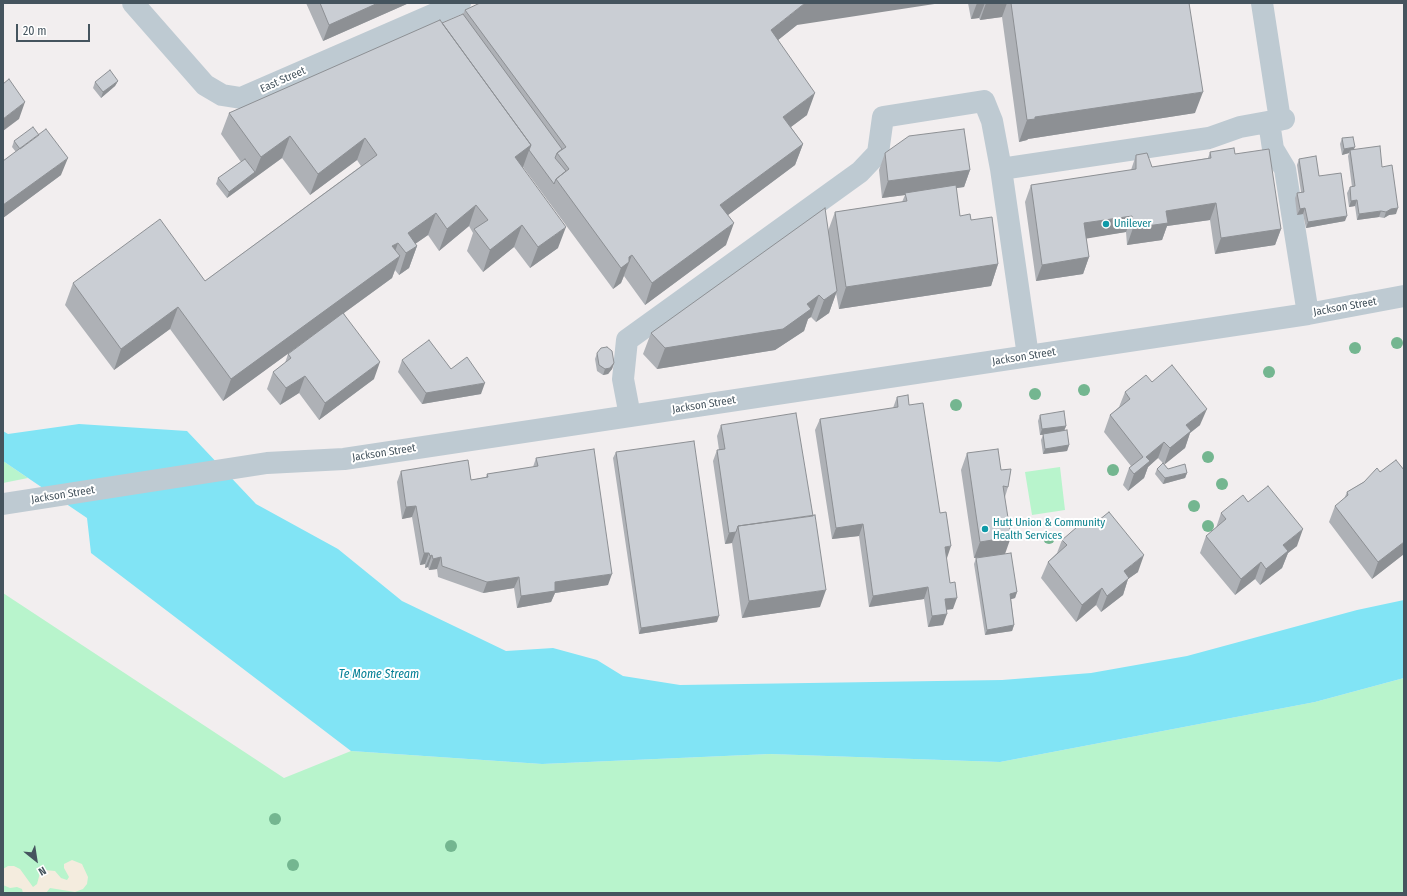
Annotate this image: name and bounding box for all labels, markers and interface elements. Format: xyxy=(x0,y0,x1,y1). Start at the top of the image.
scale bar xyxy=(18,16,92,42)
text: 20 m xyxy=(23,24,47,38)
street label: East Street xyxy=(258,64,308,96)
place label: Unilever xyxy=(1114,217,1151,231)
marker: Unilever xyxy=(1101,219,1111,229)
street label: Jackson Street xyxy=(1312,295,1378,319)
street label: Jackson Street xyxy=(991,345,1057,369)
street label: Jackson Street xyxy=(671,393,737,417)
street label: Jackson Street xyxy=(351,441,417,465)
street label: Jackson Street xyxy=(30,483,96,507)
place label: Hutt Union & Community Health Services xyxy=(993,516,1105,542)
marker: Hutt Union & Community Health Services xyxy=(980,524,990,534)
water label: Te Mome Stream xyxy=(339,668,419,682)
north arrow xyxy=(16,840,56,880)
text: N xyxy=(36,864,48,878)

